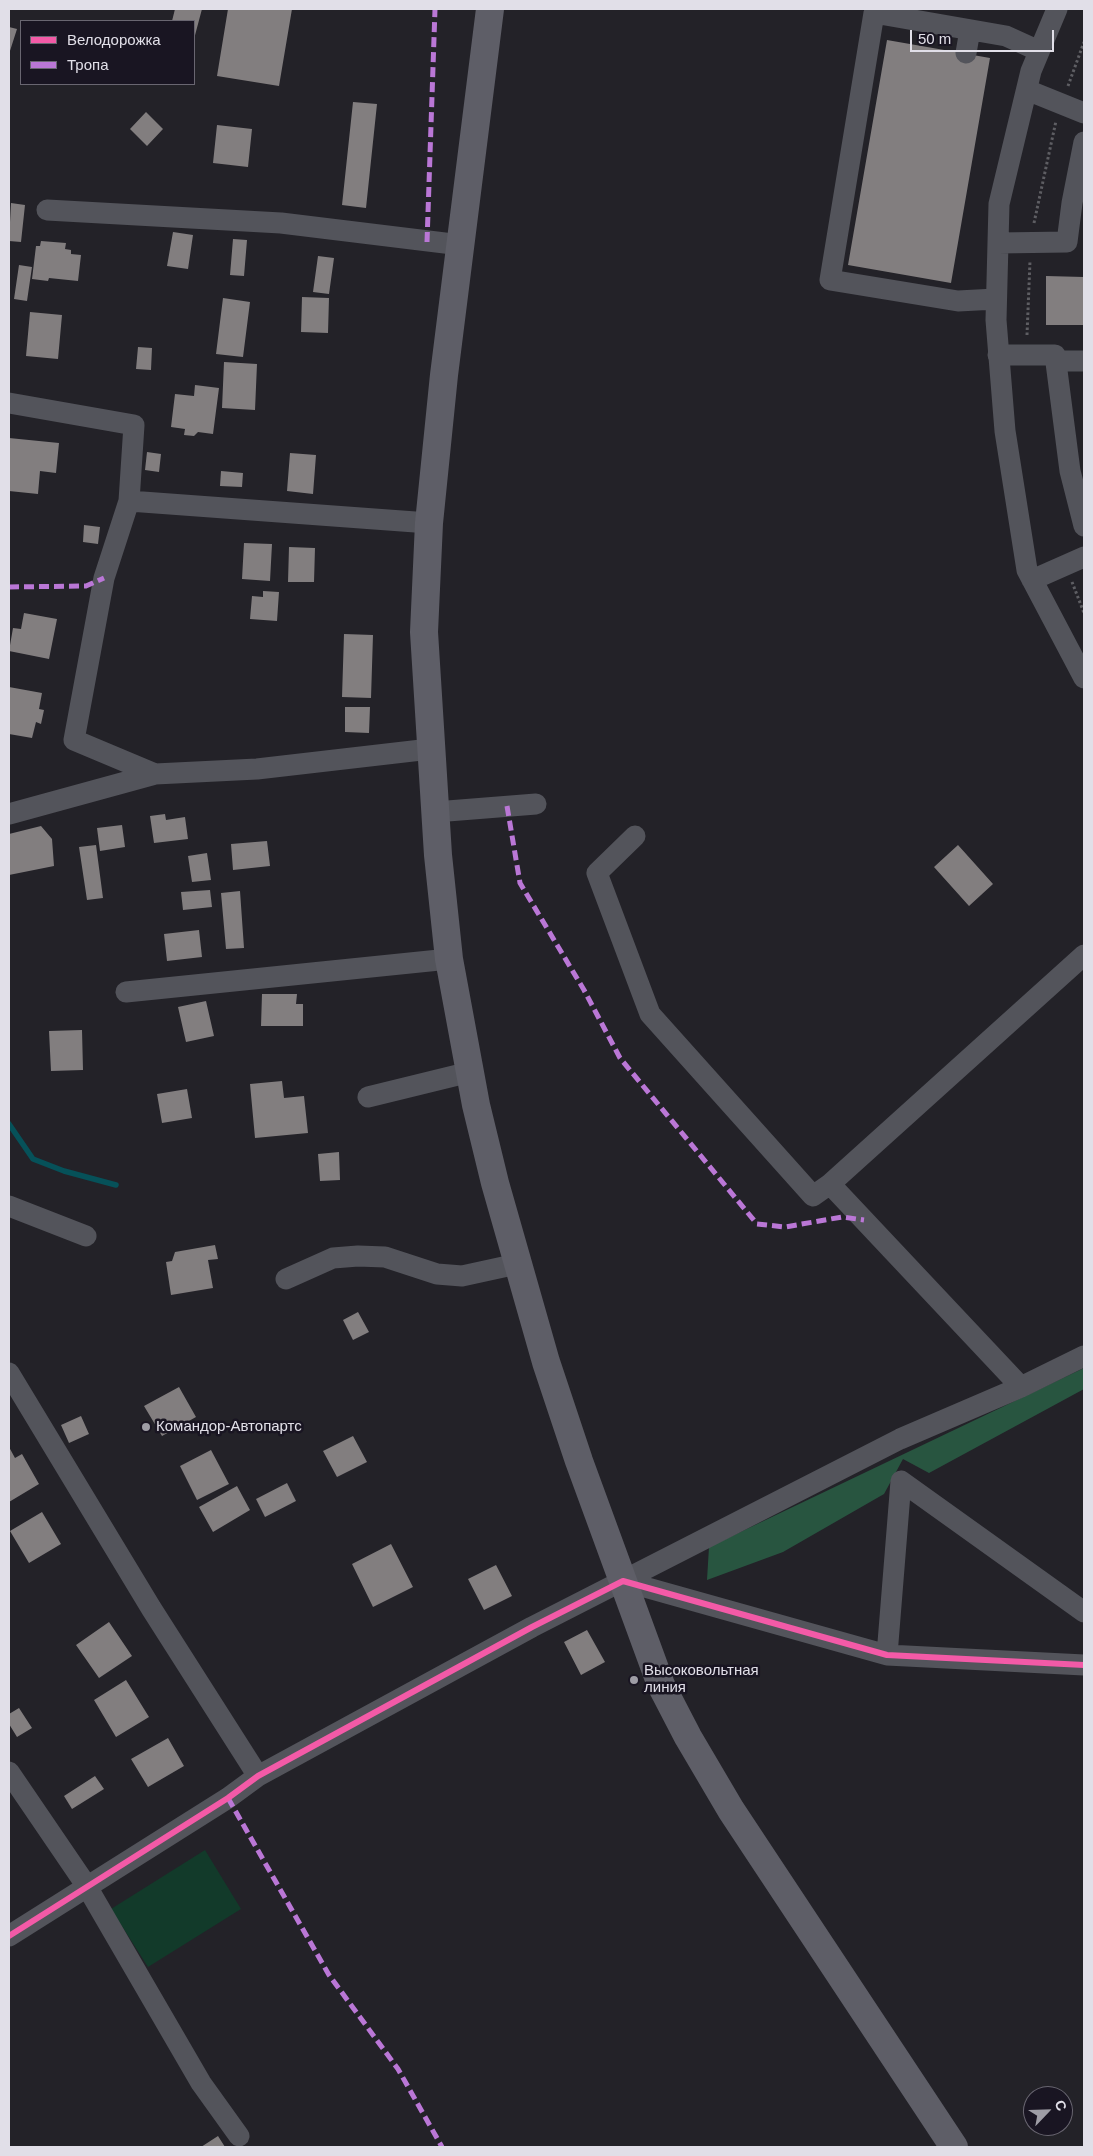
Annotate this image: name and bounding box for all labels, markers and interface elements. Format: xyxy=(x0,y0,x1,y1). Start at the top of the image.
legend xyxy=(20,20,195,85)
scale bar xyxy=(913,20,1057,52)
text: 50 m xyxy=(918,30,951,47)
text: Велодорожка xyxy=(67,31,161,48)
text: Тропа xyxy=(67,56,108,73)
place label: Командор-Автопартс xyxy=(156,1418,302,1436)
marker: Командор-Автопартс xyxy=(140,1421,152,1433)
place label: Высоковольтная линия xyxy=(644,1662,759,1697)
marker: Высоковольтная линия xyxy=(628,1674,640,1686)
north arrow xyxy=(1023,2086,1073,2136)
text: С xyxy=(1051,2097,1070,2113)

